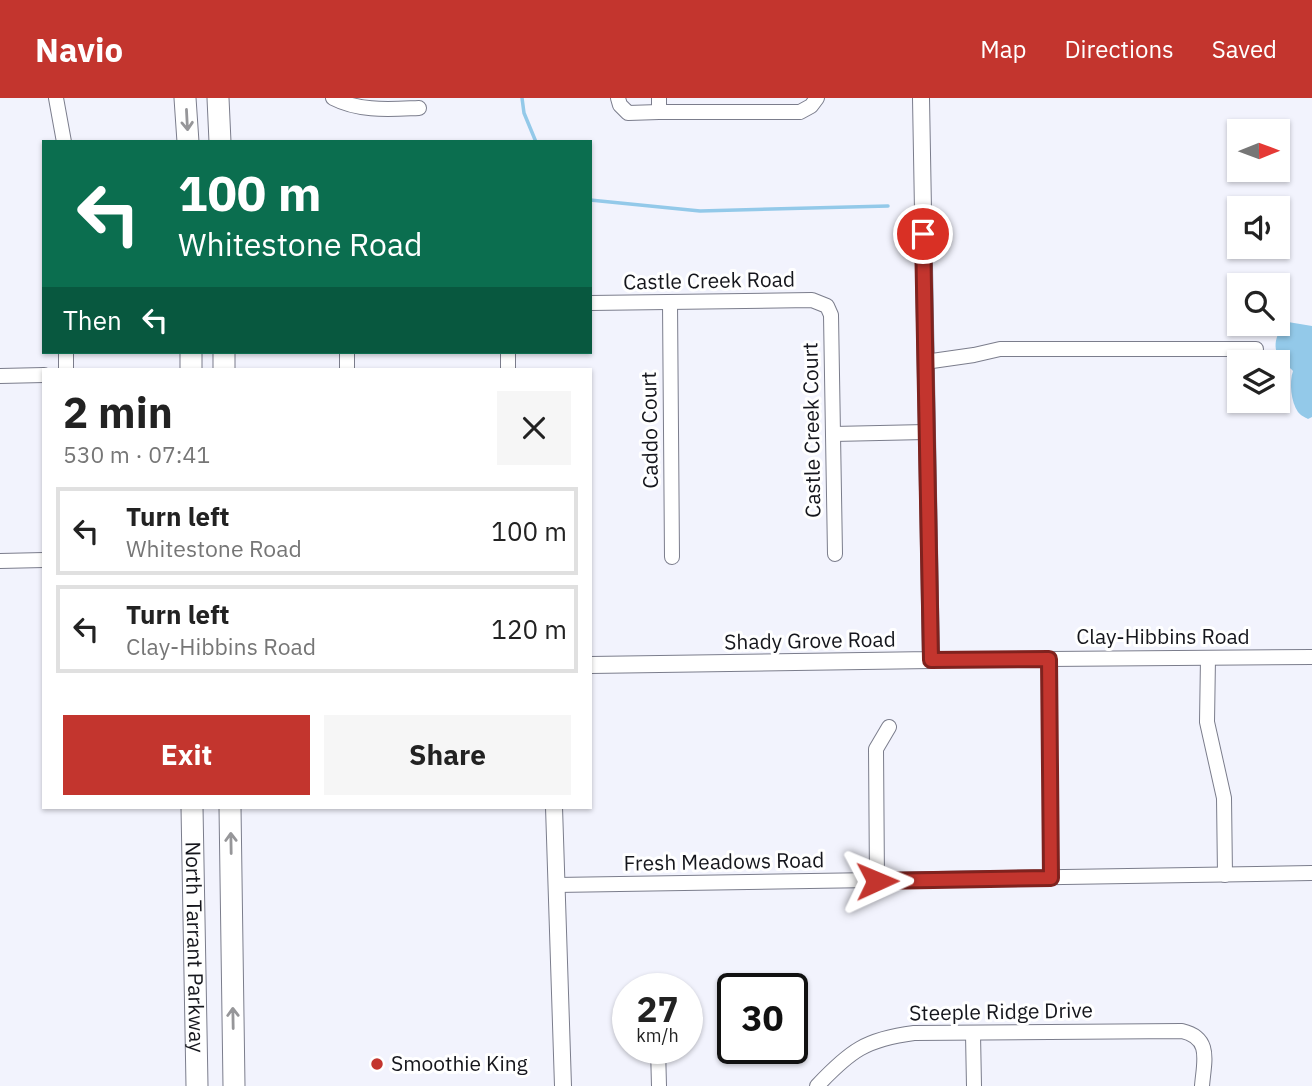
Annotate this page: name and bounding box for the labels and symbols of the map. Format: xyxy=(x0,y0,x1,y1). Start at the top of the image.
one-way arrow xyxy=(180,108,193,131)
north arrow xyxy=(1227,119,1290,182)
pin xyxy=(893,204,953,264)
street label: Castle Creek Road xyxy=(623,265,795,295)
street label: Castle Creek Court xyxy=(795,342,827,518)
street label: Caddo Court xyxy=(634,371,664,489)
street label: Clay-Hibbins Road xyxy=(1076,622,1250,650)
street label: Shady Grove Road xyxy=(724,625,896,655)
one-way arrow xyxy=(224,832,238,855)
street label: North Tarrant Parkway xyxy=(180,841,211,1053)
position arrow xyxy=(840,844,914,918)
street label: Fresh Meadows Road xyxy=(623,845,825,877)
speed limit sign: 30 xyxy=(717,973,808,1064)
street label: Steeple Ridge Drive xyxy=(909,995,1093,1027)
one-way arrow xyxy=(226,1007,240,1030)
place label: Smoothie King xyxy=(391,1049,528,1077)
marker: Smoothie King xyxy=(369,1056,385,1072)

